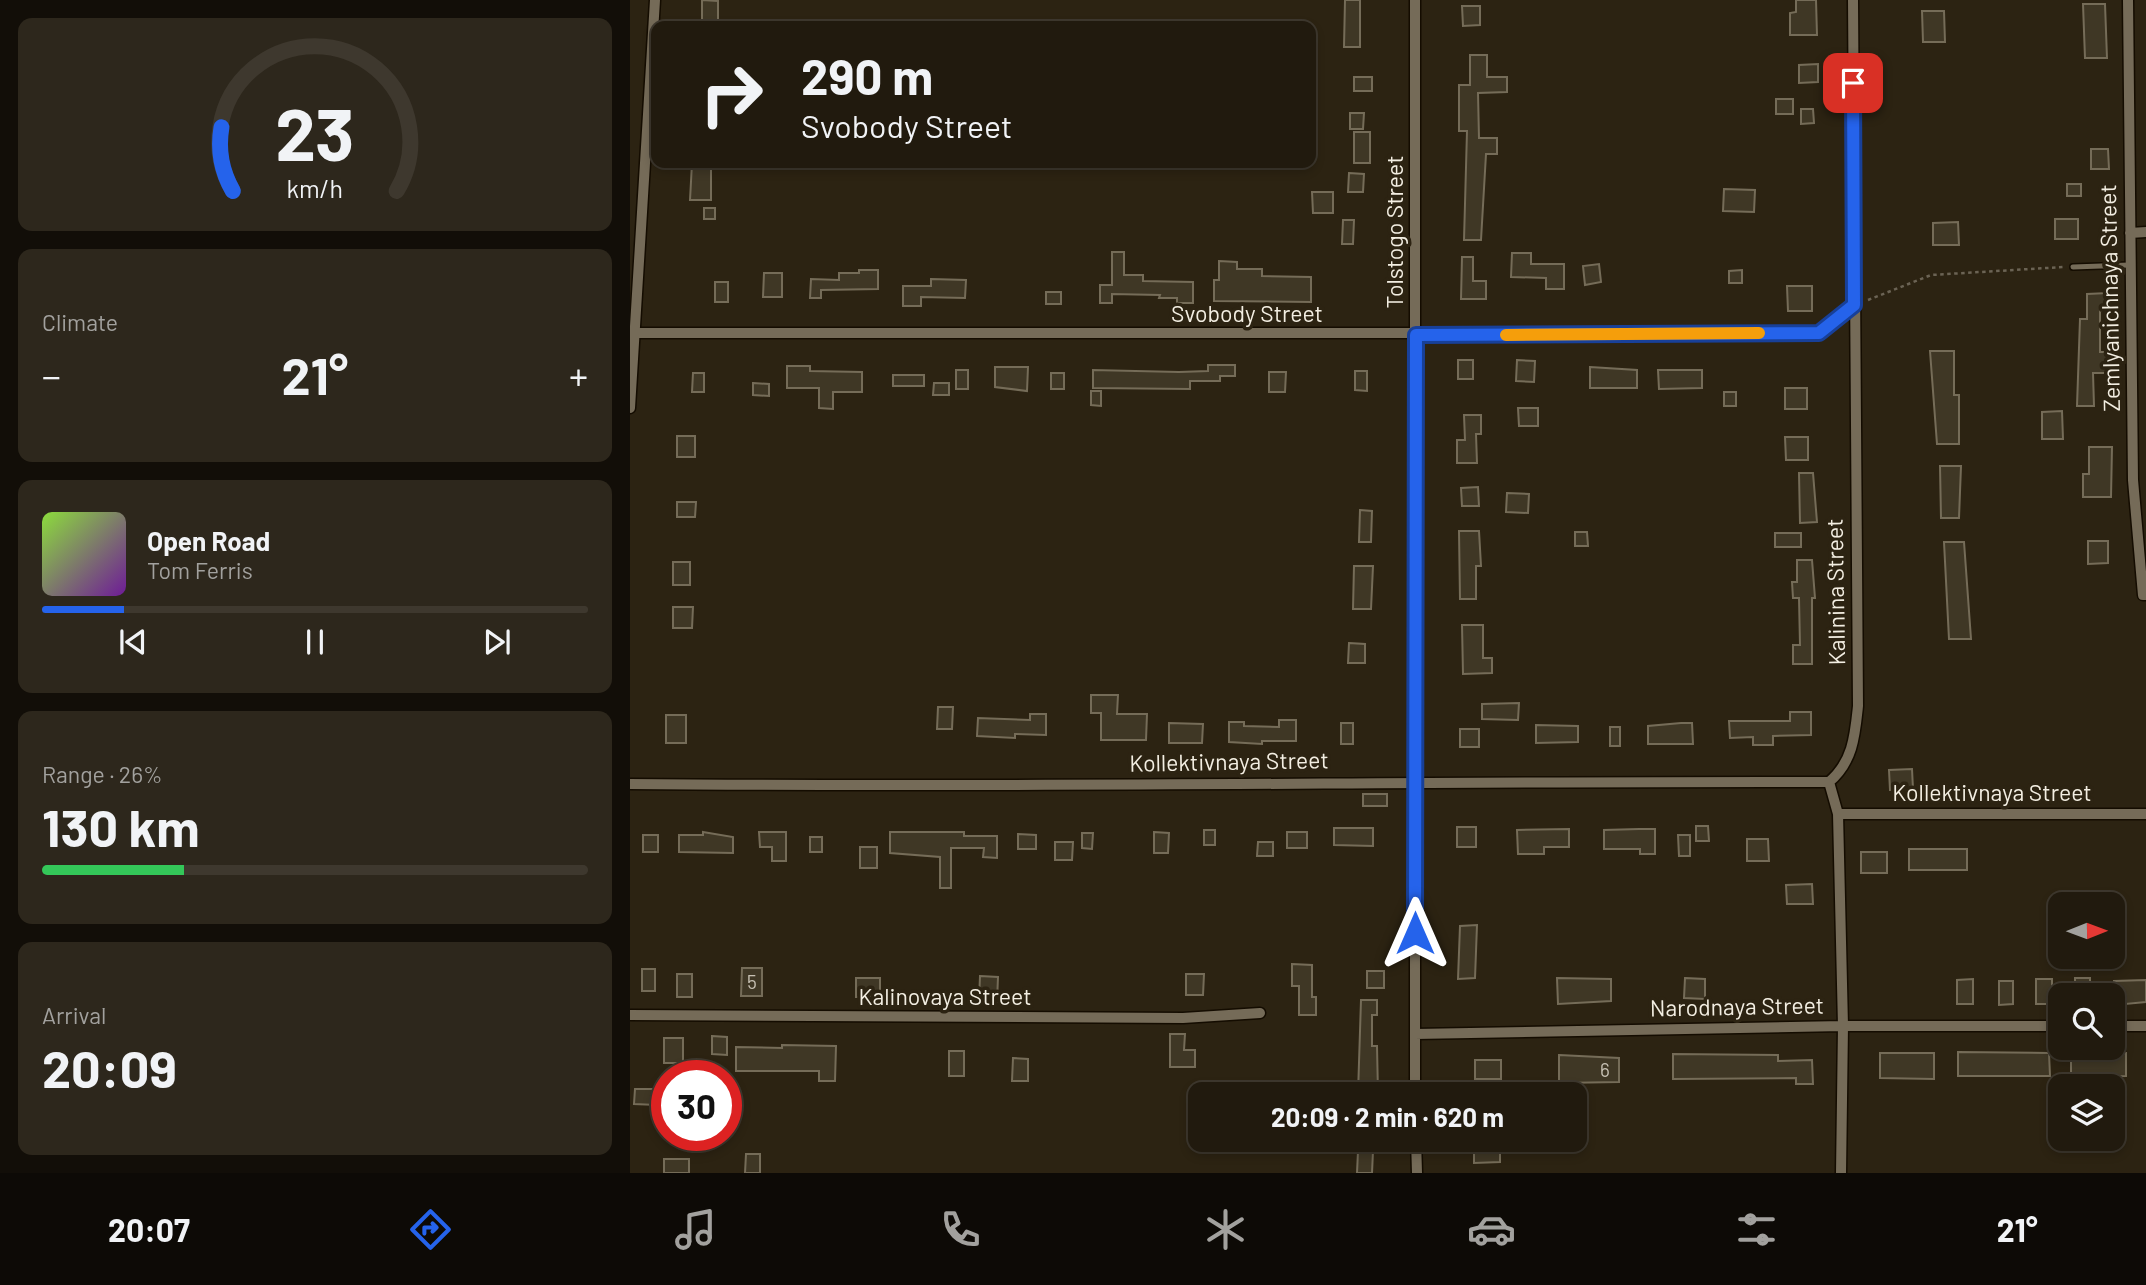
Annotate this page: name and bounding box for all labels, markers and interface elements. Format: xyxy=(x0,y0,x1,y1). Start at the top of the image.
text: 290 m xyxy=(801,46,933,105)
icon: right xyxy=(686,49,777,140)
pin xyxy=(1823,53,1883,113)
icon: arrive xyxy=(1834,64,1872,102)
text: 23 xyxy=(275,88,355,176)
text: Svobody Street xyxy=(801,106,1012,144)
street label: Tolstogo Street xyxy=(1380,155,1408,309)
text: km/h xyxy=(287,172,343,202)
street label: Zemlyanichnaya Street xyxy=(2093,184,2125,412)
street label: Svobody Street xyxy=(1171,299,1323,327)
text: Climate xyxy=(42,308,118,336)
text: 21° xyxy=(282,343,348,405)
text: − xyxy=(42,352,61,398)
text: + xyxy=(569,352,588,398)
street label: Kalinina Street xyxy=(1820,518,1850,666)
text: Open Road xyxy=(147,525,270,556)
text: Tom Ferris xyxy=(147,556,253,584)
icon: previous xyxy=(114,623,152,661)
icon: pause xyxy=(296,623,334,661)
icon: next xyxy=(478,623,516,661)
street label: Kollektivnaya Street xyxy=(1129,745,1329,777)
text: Range · 26% xyxy=(42,760,163,788)
street label: Kollektivnaya Street xyxy=(1892,778,2092,806)
text: 130 km xyxy=(42,795,200,857)
north arrow xyxy=(2048,892,2124,970)
map controls xyxy=(2048,892,2125,1151)
position arrow xyxy=(1378,896,1452,970)
house number: 5 xyxy=(747,970,757,993)
street label: Kalinovaya Street xyxy=(858,982,1032,1010)
button: search xyxy=(2048,983,2125,1060)
street label: Narodnaya Street xyxy=(1650,990,1824,1022)
text: Arrival xyxy=(42,1001,106,1029)
text: 20:09 xyxy=(42,1036,177,1098)
house number: 6 xyxy=(1600,1058,1610,1081)
speed limit sign: 30 xyxy=(651,1060,742,1151)
button: layers xyxy=(2048,1074,2125,1151)
text: 20:09 · 2 min · 620 m xyxy=(1271,1101,1504,1132)
icon: directions xyxy=(406,1205,455,1254)
icon: music xyxy=(671,1205,720,1254)
icon: phone xyxy=(936,1205,985,1254)
icon: climate xyxy=(1201,1205,1250,1254)
icon: car xyxy=(1467,1205,1516,1254)
icon: filters xyxy=(1732,1205,1781,1254)
text: 20:07 xyxy=(108,1210,190,1248)
text: 21° xyxy=(1997,1210,2038,1248)

